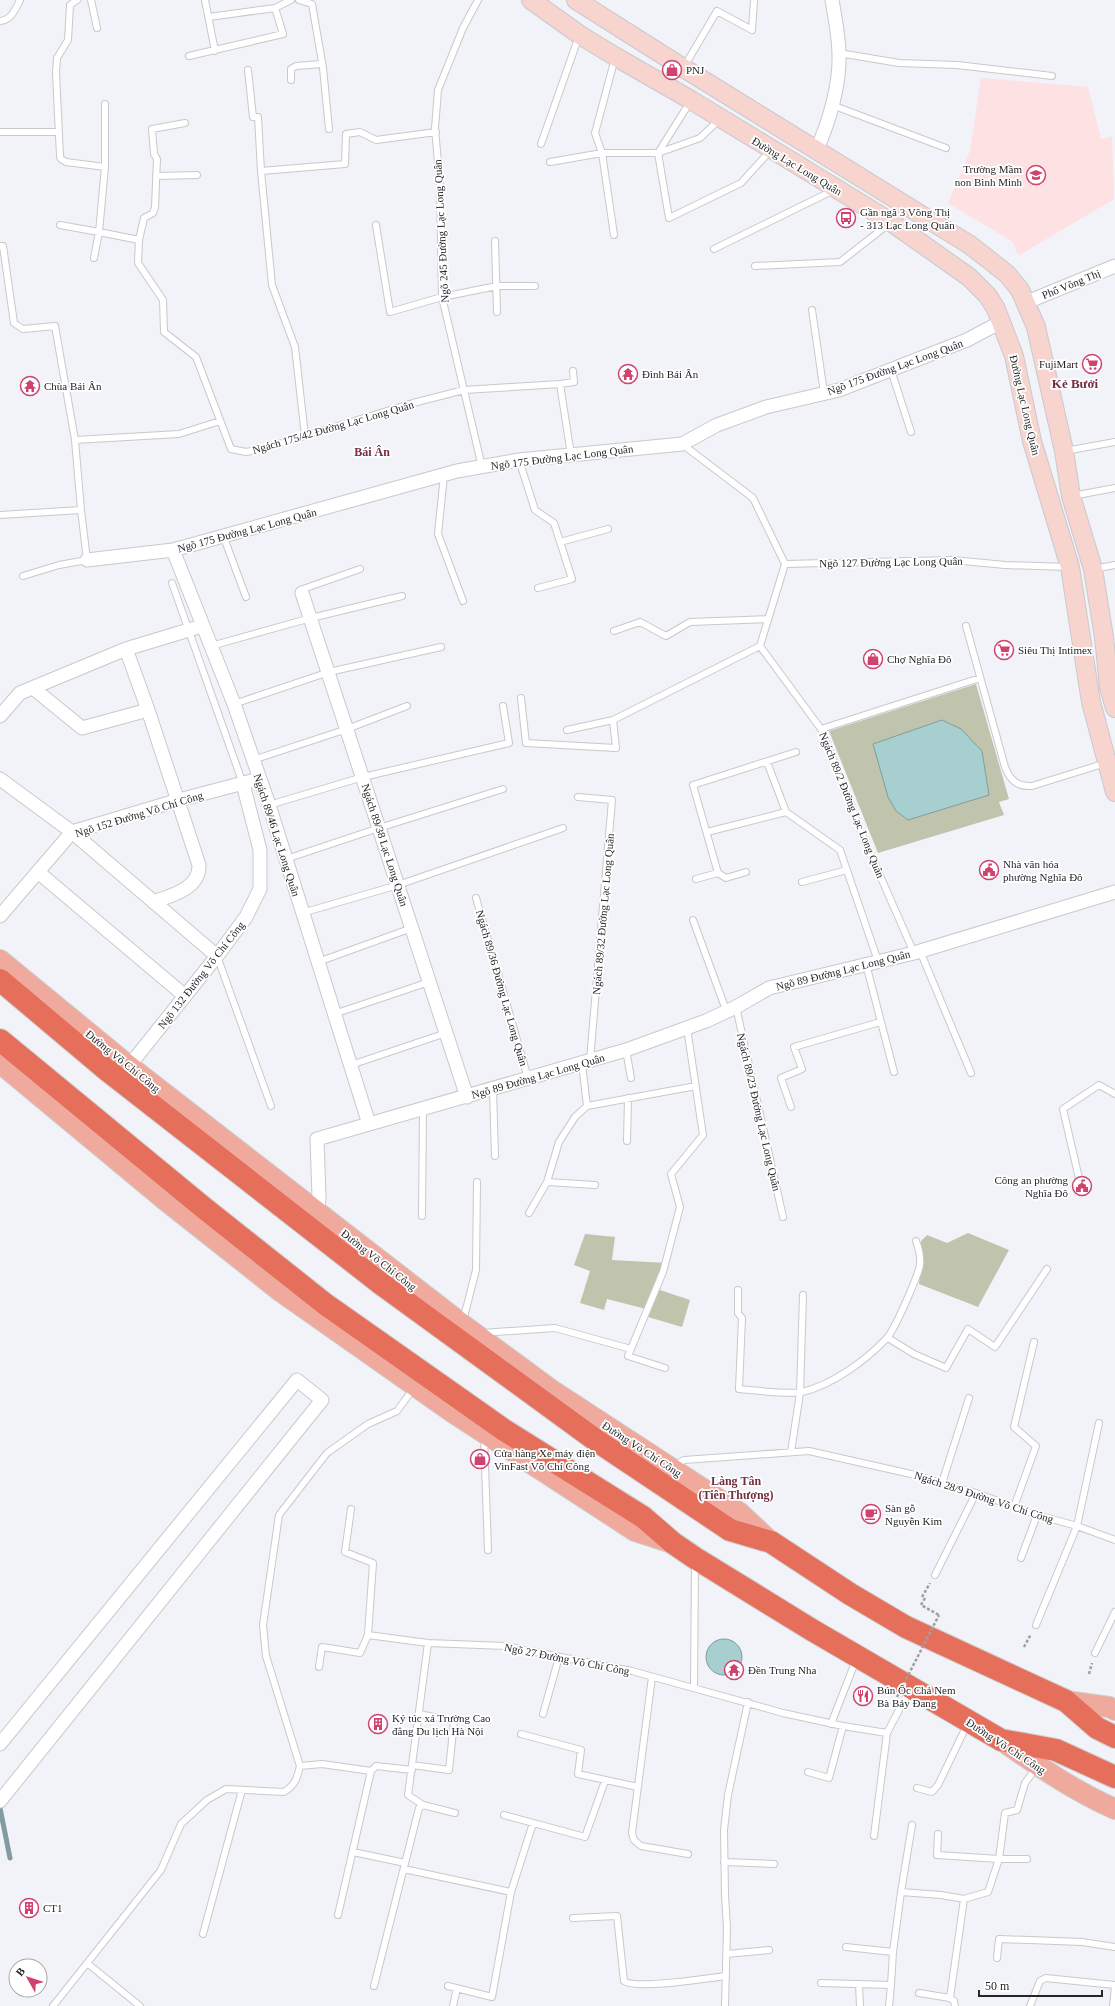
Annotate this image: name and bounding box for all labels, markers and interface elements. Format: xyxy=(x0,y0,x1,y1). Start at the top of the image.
shop icon: PNJ xyxy=(661,59,683,81)
place label: PNJ xyxy=(686,64,705,76)
street label: Đường Lạc Long Quân xyxy=(750,134,844,198)
street label: Ngõ 245 Đường Lạc Long Quân xyxy=(431,159,451,303)
place label: Trường Mầm non Bình Minh xyxy=(955,163,1022,188)
school or university icon: Trường Mầm non Bình Minh xyxy=(1025,164,1047,186)
place label: Gần ngã 3 Võng Thị - 313 Lạc Long Quân xyxy=(860,206,955,231)
bus stop icon: Gần ngã 3 Võng Thị - 313 Lạc Long Quân xyxy=(835,207,857,229)
street label: Phố Võng Thị xyxy=(1040,267,1102,302)
street label: Ngõ 175 Đường Lạc Long Quân xyxy=(826,337,965,397)
supermarket icon: FujiMart xyxy=(1081,353,1103,375)
street label: Đường Lạc Long Quân xyxy=(1008,354,1042,457)
place label: FujiMart xyxy=(1039,358,1078,370)
temple icon: Đình Bái Ân xyxy=(617,363,639,385)
place label: Đình Bái Ân xyxy=(642,368,699,380)
temple icon: Chùa Bái Ân xyxy=(19,375,41,397)
district label: Kẻ Bưởi xyxy=(1052,376,1099,391)
place label: Chùa Bái Ân xyxy=(44,380,102,392)
street label: Ngách 175/42 Đường Lạc Long Quân xyxy=(251,398,416,456)
street label: Ngõ 175 Đường Lạc Long Quân xyxy=(490,442,634,472)
district label: Bái Ân xyxy=(354,445,390,459)
street label: Ngõ 175 Đường Lạc Long Quân xyxy=(176,506,318,554)
street label: Ngõ 127 Đường Lạc Long Quân xyxy=(819,555,963,569)
supermarket icon: Siêu Thị Intimex xyxy=(993,639,1015,661)
place label: Siêu Thị Intimex xyxy=(1018,644,1093,657)
shop icon: Chợ Nghĩa Đô xyxy=(862,648,884,670)
place label: Chợ Nghĩa Đô xyxy=(887,653,952,665)
street label: Ngách 89/2 Đường Lạc Long Quân xyxy=(817,730,887,880)
street label: Ngách 89/46 Lạc Long Quân xyxy=(251,772,303,898)
street label: Ngách 89/38 Lạc Long Quân xyxy=(359,782,411,908)
street label: Ngõ 152 Đường Võ Chí Công xyxy=(74,789,205,839)
street label: Ngách 89/32 Đường Lạc Long Quân xyxy=(590,832,616,995)
place label: Nhà văn hóa phường Nghĩa Đô xyxy=(1003,858,1083,883)
public building icon: Nhà văn hóa phường Nghĩa Đô xyxy=(978,859,1000,881)
street label: Ngách 89/36 Đường Lạc Long Quân xyxy=(474,909,530,1068)
street label: Ngõ 132 Đường Võ Chí Công xyxy=(155,919,247,1031)
street label: Ngõ 89 Đường Lạc Long Quân xyxy=(775,947,912,993)
street label: Đường Võ Chí Công xyxy=(83,1027,163,1095)
street label: Ngách 89/23 Đường Lạc Long Quân xyxy=(735,1032,783,1193)
street label: Ngõ 89 Đường Lạc Long Quân xyxy=(470,1051,606,1101)
place label: Công an phường Nghĩa Đô xyxy=(995,1174,1068,1199)
public building icon: Công an phường Nghĩa Đô xyxy=(1071,1175,1093,1197)
street label: Đường Võ Chí Công xyxy=(339,1227,419,1293)
street label: Đường Võ Chí Công xyxy=(600,1419,684,1479)
place label: Cửa hàng Xe máy điện VinFast Võ Chí Công xyxy=(494,1447,596,1472)
shop icon: Cửa hàng Xe máy điện VinFast Võ Chí Công xyxy=(469,1448,491,1470)
street label: Ngách 28/9 Đường Võ Chí Công xyxy=(913,1469,1056,1525)
district label: Làng Tân (Tiên Thượng) xyxy=(698,1474,774,1502)
place label: Sàn gỗ Nguyễn Kim xyxy=(885,1502,943,1527)
cafe icon: Sàn gỗ Nguyễn Kim xyxy=(860,1503,882,1525)
street label: Ngõ 27 Đường Võ Chí Công xyxy=(503,1641,631,1677)
temple icon: Đền Trung Nha xyxy=(723,1659,745,1681)
place label: Đền Trung Nha xyxy=(748,1664,817,1676)
place label: Bún Ốc Chả Nem Bà Bảy Đang xyxy=(877,1684,956,1709)
restaurant icon: Bún Ốc Chả Nem Bà Bảy Đang xyxy=(852,1685,874,1707)
place label: Ký túc xá Trường Cao đẳng Du lịch Hà Nội xyxy=(392,1712,491,1738)
building icon: Ký túc xá Trường Cao đẳng Du lịch Hà Nội xyxy=(367,1713,389,1735)
street label: Đường Võ Chí Công xyxy=(964,1716,1048,1776)
building icon: CT1 xyxy=(18,1897,40,1919)
place label: CT1 xyxy=(43,1902,63,1914)
north arrow xyxy=(8,1958,48,1998)
text: B xyxy=(13,1965,28,1978)
scale bar xyxy=(979,1972,1102,1998)
text: 50 m xyxy=(985,1979,1010,1993)

